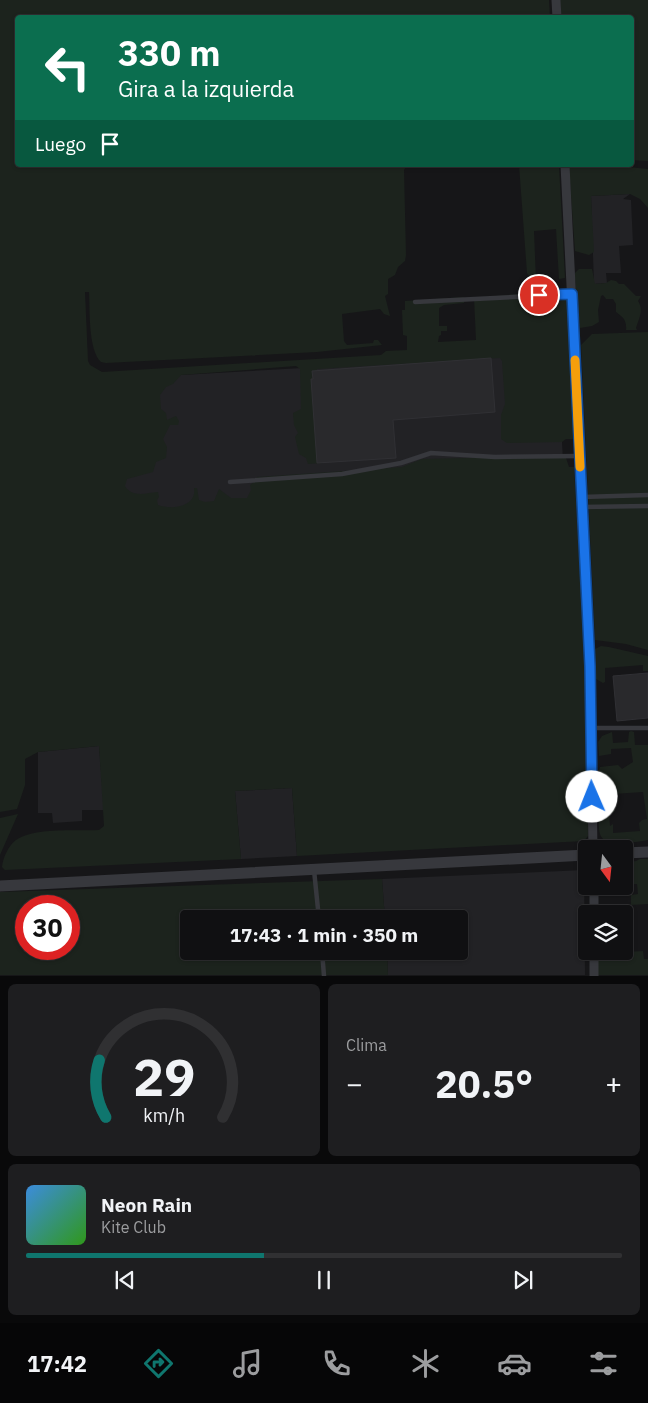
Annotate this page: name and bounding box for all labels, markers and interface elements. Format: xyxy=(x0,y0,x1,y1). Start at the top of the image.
text: 330 m xyxy=(118,30,221,76)
icon: left xyxy=(35,35,100,100)
text: Gira a la izquierda xyxy=(118,74,294,103)
icon: arrive xyxy=(96,130,124,158)
text: Luego xyxy=(35,132,86,156)
pin xyxy=(518,274,560,316)
icon: arrive xyxy=(525,281,553,309)
position arrow xyxy=(565,770,617,822)
north arrow xyxy=(578,840,632,895)
map controls xyxy=(578,840,633,960)
speed limit sign: 30 xyxy=(15,895,80,960)
button: layers xyxy=(578,905,633,960)
text: 17:43 · 1 min · 350 m xyxy=(230,923,418,947)
text: Clima xyxy=(346,1035,387,1055)
text: 29 xyxy=(133,1043,195,1110)
text: 20.5° xyxy=(435,1059,533,1108)
text: − xyxy=(346,1065,363,1102)
text: + xyxy=(605,1065,622,1102)
text: km/h xyxy=(143,1104,185,1127)
text: Neon Rain xyxy=(101,1193,192,1217)
text: Kite Club xyxy=(101,1217,166,1237)
icon: previous xyxy=(111,1266,139,1294)
icon: pause xyxy=(310,1266,338,1294)
icon: next xyxy=(509,1266,537,1294)
icon: directions xyxy=(141,1346,176,1381)
icon: music xyxy=(230,1346,265,1381)
icon: phone xyxy=(319,1346,354,1381)
icon: climate xyxy=(408,1346,443,1381)
icon: car xyxy=(497,1346,532,1381)
icon: filters xyxy=(586,1346,621,1381)
text: 17:42 xyxy=(27,1349,87,1378)

